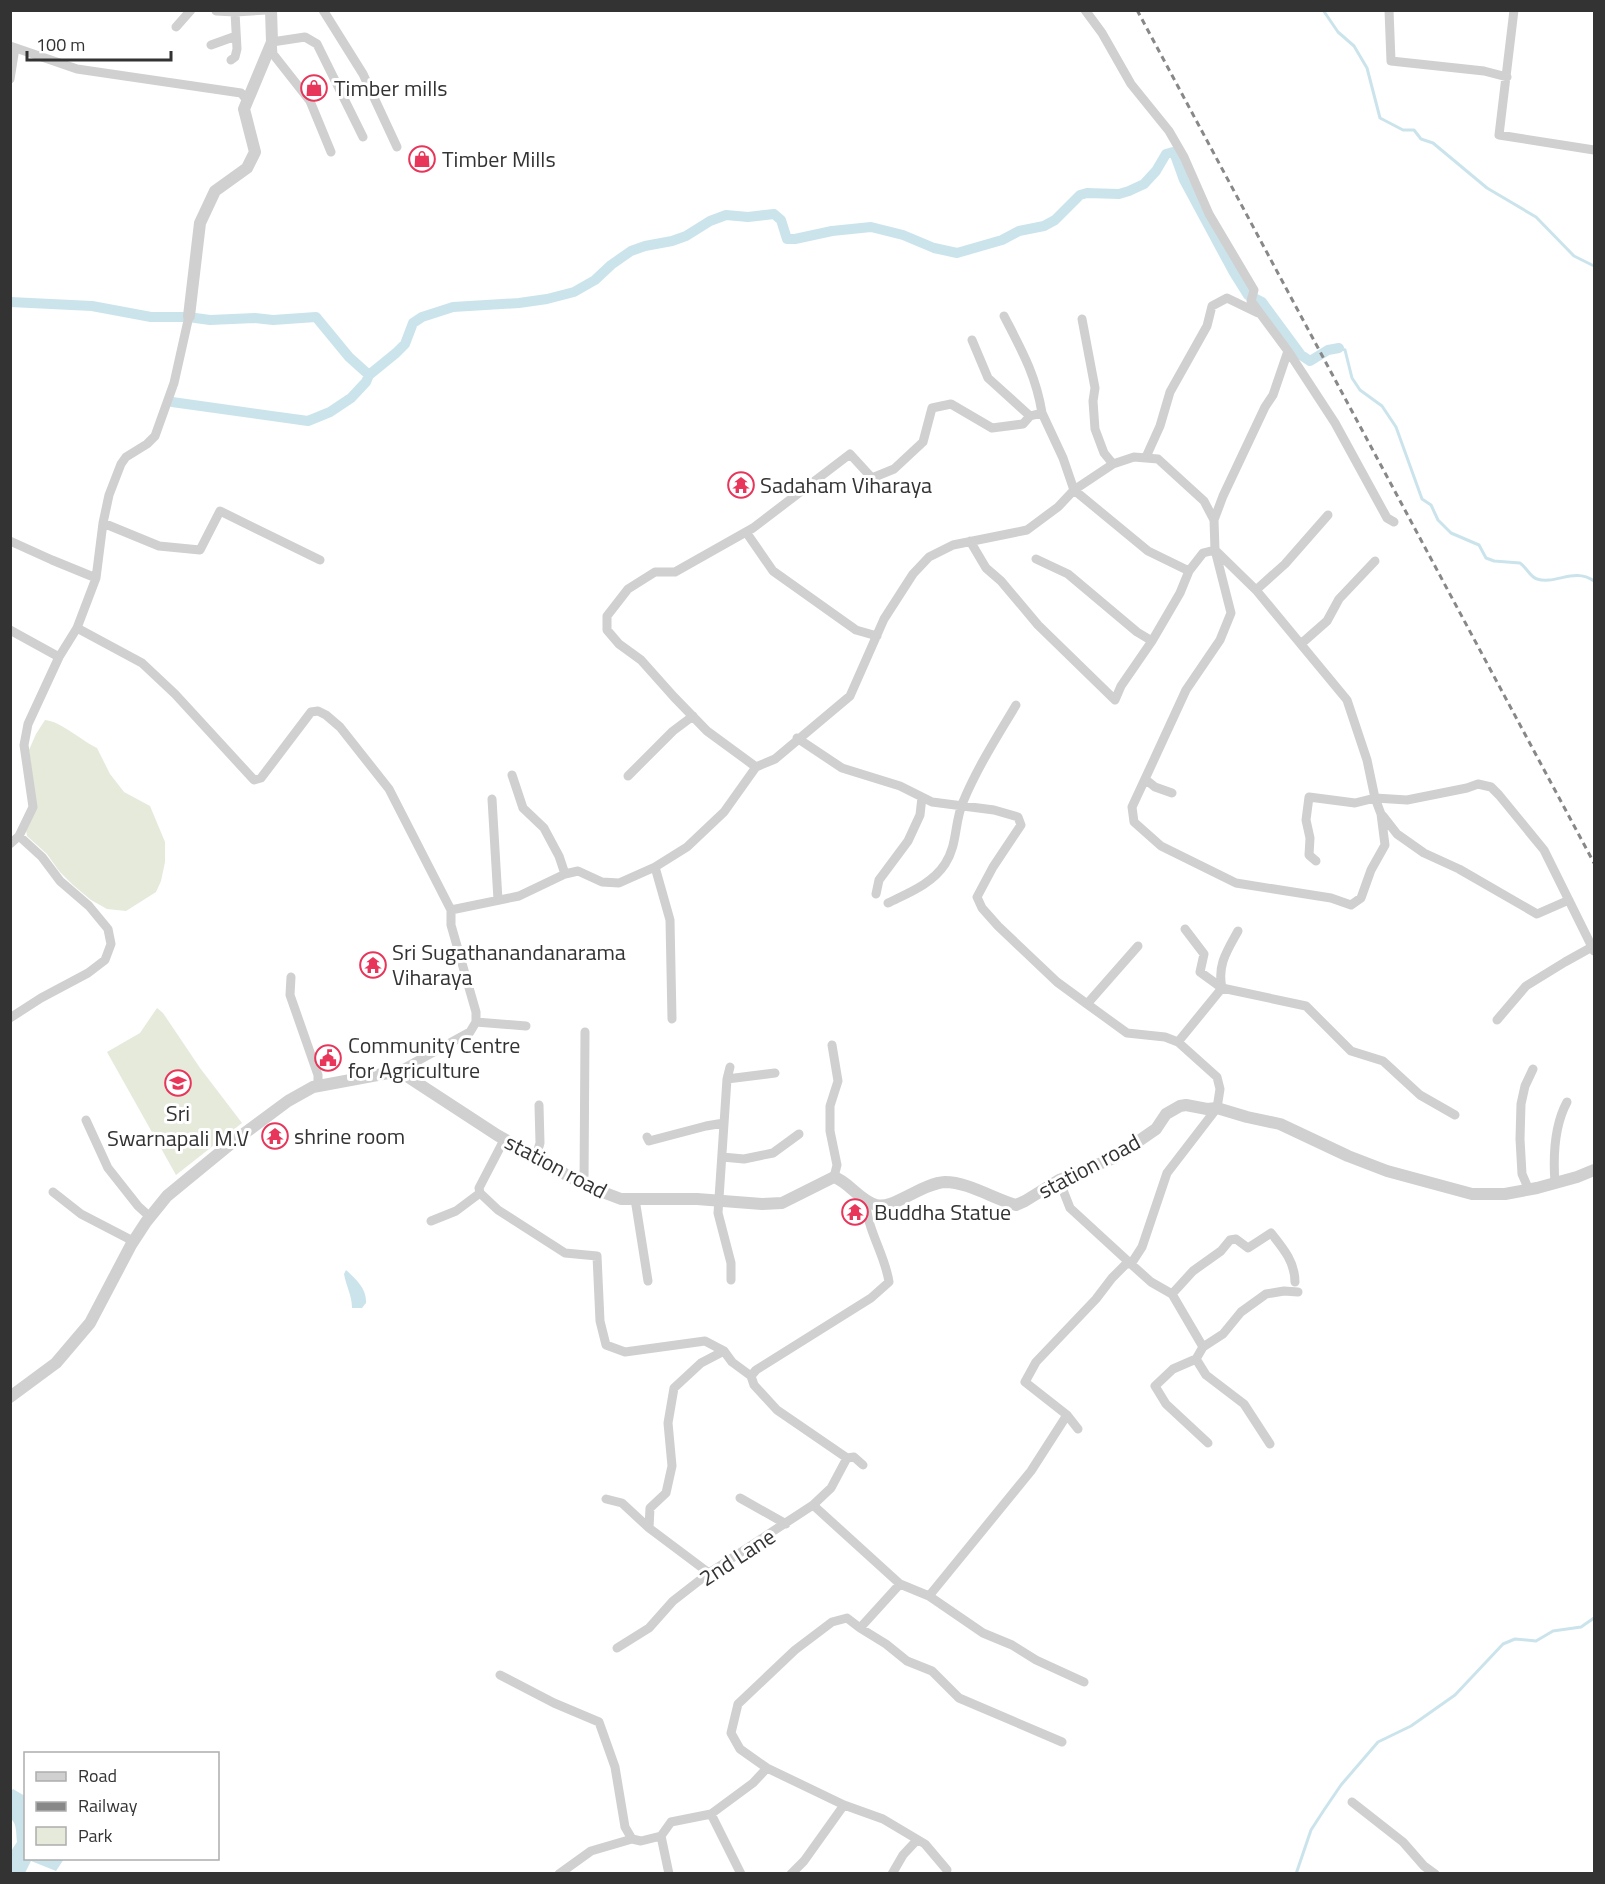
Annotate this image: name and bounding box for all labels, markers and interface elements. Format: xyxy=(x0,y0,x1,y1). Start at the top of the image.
scale bar xyxy=(27,24,171,62)
text: 100 m xyxy=(36,31,85,58)
place label: Timber mills xyxy=(334,71,448,105)
shop icon: Timber mills xyxy=(299,73,329,103)
place label: Timber Mills xyxy=(442,142,556,176)
shop icon: Timber Mills xyxy=(407,144,437,174)
place label: Sadaham Viharaya xyxy=(760,468,932,502)
temple icon: Sadaham Viharaya xyxy=(726,470,756,500)
place label: Sri Sugathanandanarama Viharaya xyxy=(392,935,626,994)
temple icon: Sri Sugathanandanarama Viharaya xyxy=(358,950,388,980)
place label: Community Centre for Agriculture xyxy=(348,1028,520,1087)
public building icon: Community Centre for Agriculture xyxy=(313,1043,343,1073)
school or university icon: Sri Swarnapali M.V xyxy=(163,1068,193,1098)
place label: Sri Swarnapali M.V xyxy=(107,1096,249,1155)
place label: shrine room xyxy=(294,1119,405,1153)
temple icon: shrine room xyxy=(260,1121,290,1151)
street label: station road xyxy=(499,1125,613,1207)
street label: station road xyxy=(1032,1125,1146,1207)
place label: Buddha Statue xyxy=(874,1195,1011,1229)
temple icon: Buddha Statue xyxy=(840,1197,870,1227)
street label: 2nd Lane xyxy=(692,1520,782,1594)
legend xyxy=(24,1752,219,1860)
text: Road xyxy=(78,1762,117,1789)
text: Railway xyxy=(78,1792,138,1819)
text: Park xyxy=(78,1822,113,1849)

